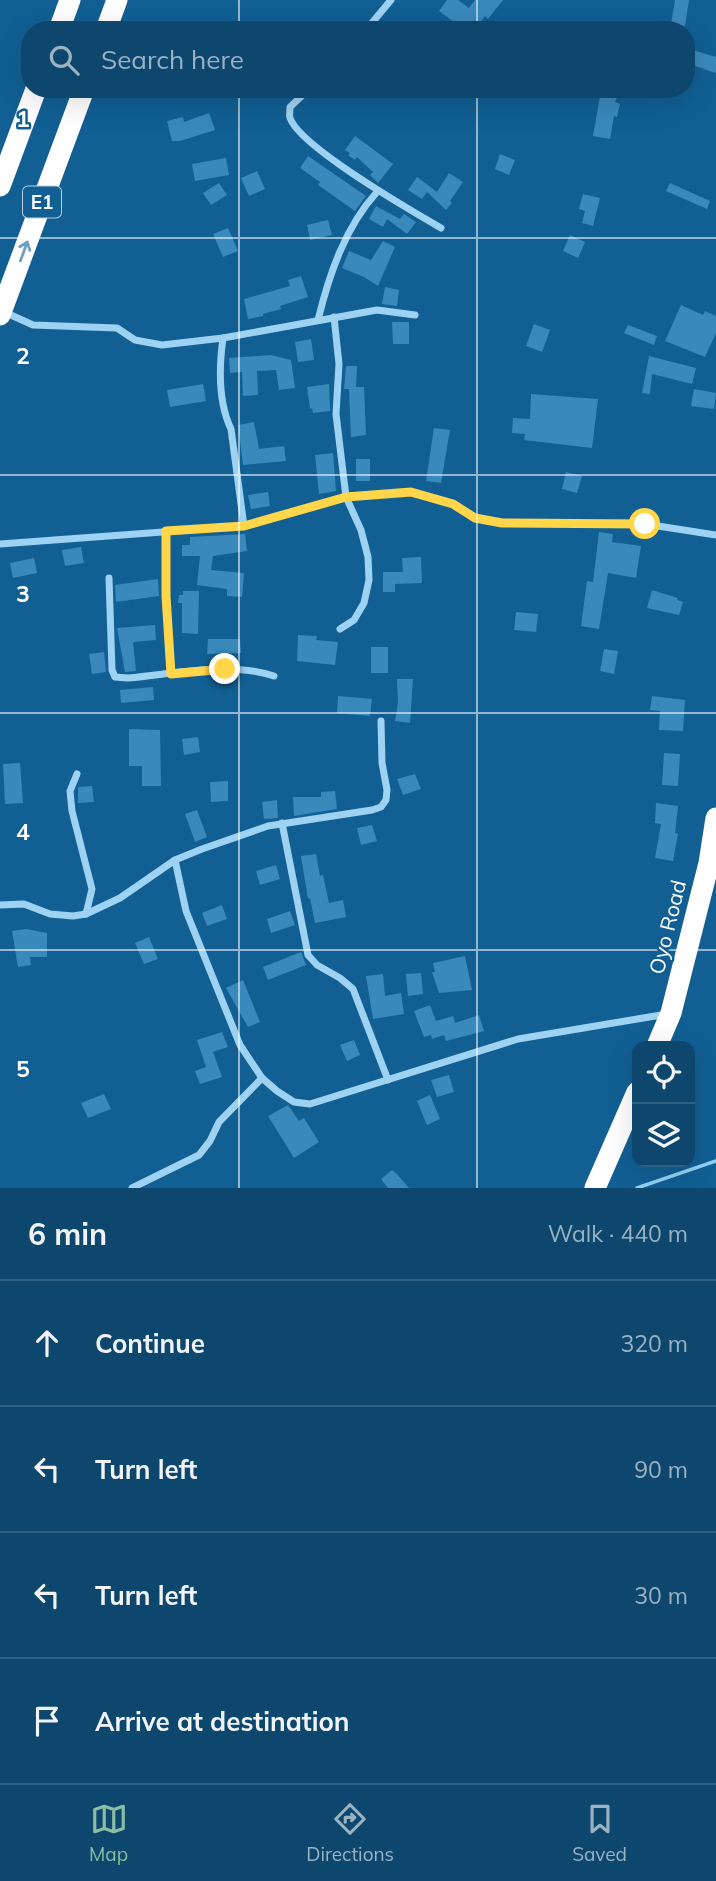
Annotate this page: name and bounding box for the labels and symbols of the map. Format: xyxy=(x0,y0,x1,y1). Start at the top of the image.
text: 1 xyxy=(16,104,30,133)
road number: E1 xyxy=(23,186,61,218)
one-way arrow xyxy=(18,241,31,263)
text: 2 xyxy=(16,341,30,370)
route start xyxy=(629,508,660,539)
text: 3 xyxy=(16,579,30,608)
route end xyxy=(209,653,240,684)
text: 4 xyxy=(16,817,30,846)
street label: Oyo Road xyxy=(643,877,691,977)
text: 5 xyxy=(16,1054,30,1083)

